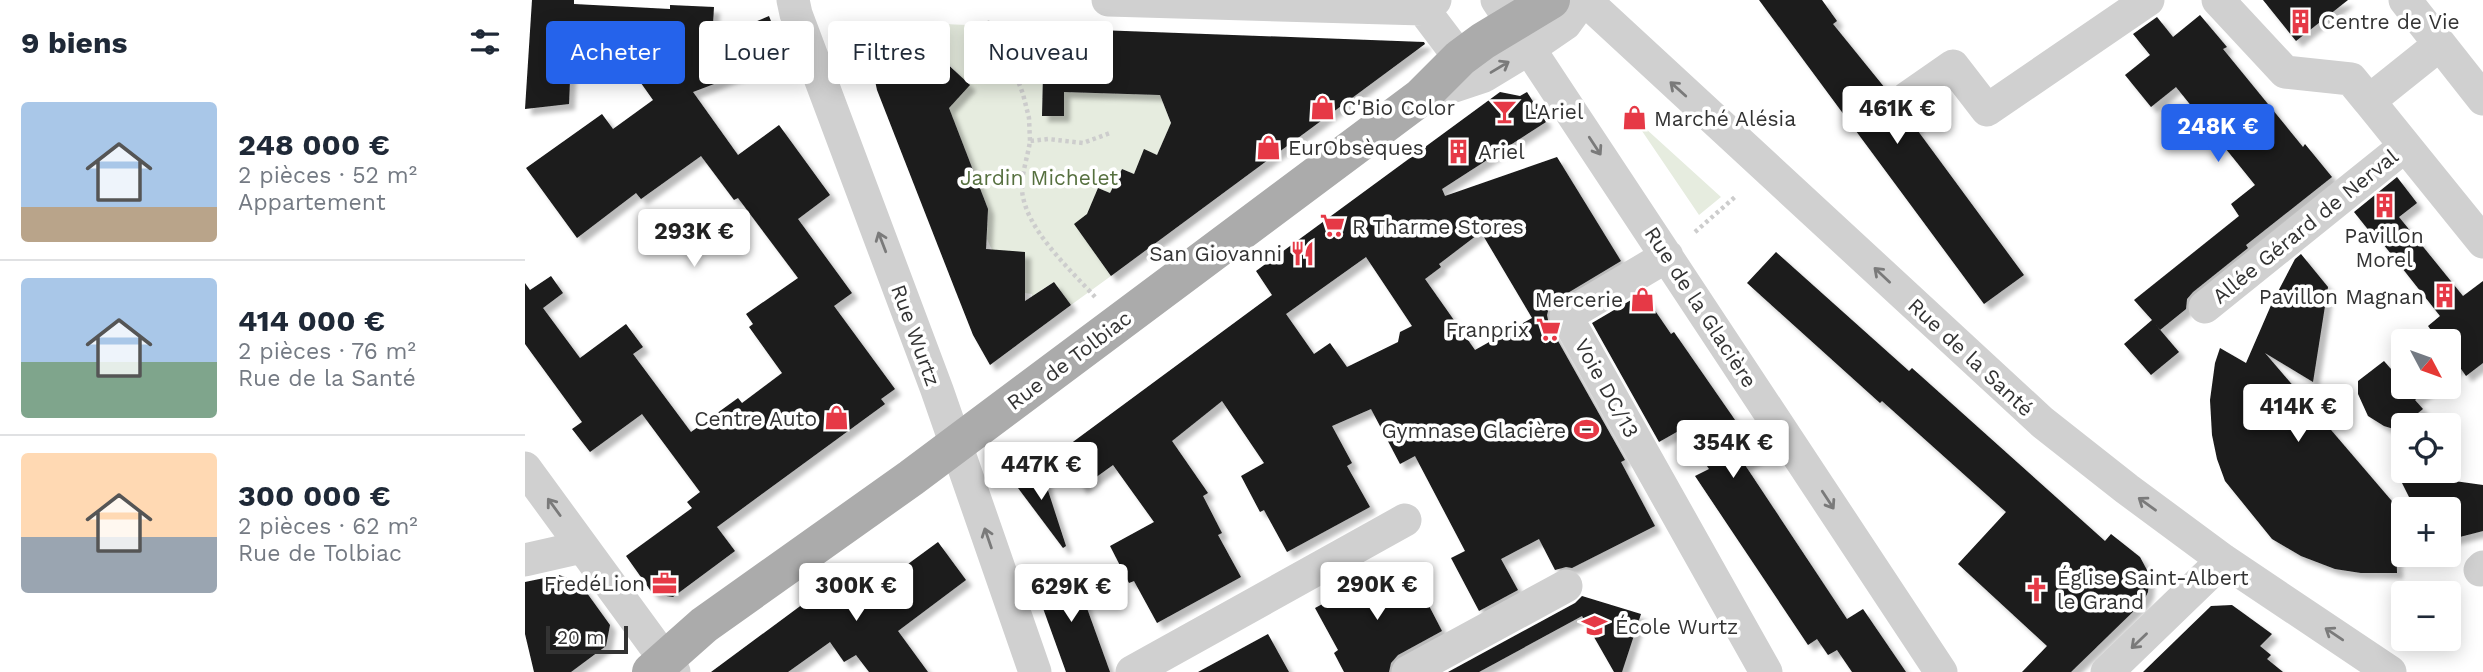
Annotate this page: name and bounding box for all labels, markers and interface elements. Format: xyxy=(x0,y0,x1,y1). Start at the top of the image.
building icon: Centre de Vie xyxy=(2287,7,2315,35)
place label: Centre de Vie xyxy=(2321,9,2460,34)
chip: Acheter xyxy=(546,21,685,84)
chip: Louer xyxy=(699,21,814,84)
chip: Filtres xyxy=(828,21,950,84)
chip: Nouveau xyxy=(964,21,1113,84)
icon: filters xyxy=(466,23,504,61)
text: 9 biens xyxy=(21,25,128,60)
one-way arrow xyxy=(1489,60,1509,74)
one-way arrow xyxy=(1670,80,1687,97)
pin: 461K € xyxy=(1840,86,1954,146)
shop icon: C'Bio Color xyxy=(1308,93,1336,121)
place label: C'Bio Color xyxy=(1342,95,1455,120)
text: 461K € xyxy=(1858,95,1936,122)
bar icon: L'Ariel xyxy=(1490,97,1518,125)
place label: L'Ariel xyxy=(1524,99,1584,124)
shop icon: Marché Alésia xyxy=(1620,104,1648,132)
pin: 248K € xyxy=(2161,104,2275,164)
place label: Marché Alésia xyxy=(1654,106,1796,131)
text: 248K € xyxy=(2177,113,2259,140)
text: 248 000 € xyxy=(238,127,390,162)
icon: home xyxy=(77,130,161,214)
shop icon: EurObsèques xyxy=(1254,133,1282,161)
place label: EurObsèques xyxy=(1288,135,1424,160)
one-way arrow xyxy=(1587,136,1602,155)
building icon: Ariel xyxy=(1444,137,1472,165)
place label: Ariel xyxy=(1478,139,1525,164)
street label: Allée Gérard de Nerval xyxy=(2207,143,2403,309)
text: 2 pièces · 52 m² xyxy=(238,162,417,189)
park label: Jardin Michelet xyxy=(960,165,1118,190)
text: Appartement xyxy=(238,189,386,216)
building icon: Pavillon Morel xyxy=(2370,192,2398,220)
pin: 293K € xyxy=(637,210,751,269)
supermarket icon: R Tharme Stores xyxy=(1318,212,1346,240)
place label: R Tharme Stores xyxy=(1352,214,1524,239)
text: 293K € xyxy=(654,218,734,245)
street label: Rue de la Glacière xyxy=(1640,222,1762,392)
place label: Pavillon Morel xyxy=(2344,223,2424,272)
one-way arrow xyxy=(874,232,887,254)
restaurant icon: San Giovanni xyxy=(1288,239,1316,267)
place label: San Giovanni xyxy=(1149,241,1282,266)
one-way arrow xyxy=(1874,267,1891,284)
street label: Rue Wurtz xyxy=(886,281,946,389)
building icon: Pavillon Magnan xyxy=(2430,282,2458,310)
place label: Pavillon Magnan xyxy=(2259,284,2424,309)
shop icon: Mercerie xyxy=(1629,285,1657,313)
place label: Mercerie xyxy=(1535,287,1623,312)
street label: Rue de la Santé xyxy=(1903,293,2039,421)
text: 414 000 € xyxy=(238,303,385,338)
street label: Rue de Tolbiac xyxy=(1002,305,1136,415)
icon: home xyxy=(77,306,161,390)
supermarket icon: Franprix xyxy=(1535,315,1563,343)
place label: Franprix xyxy=(1445,317,1529,342)
north arrow xyxy=(2391,329,2461,399)
map controls xyxy=(2391,329,2461,651)
street label: Voie DC/13 xyxy=(1570,334,1644,442)
text: 2 pièces · 76 m² xyxy=(238,338,416,365)
text: Rue de la Santé xyxy=(238,365,416,392)
pin: 414K € xyxy=(2241,384,2355,444)
text: 414K € xyxy=(2259,393,2337,420)
shop icon: Centre Auto xyxy=(823,404,851,432)
place label: Centre Auto xyxy=(694,406,817,431)
button: locate xyxy=(2391,413,2461,483)
sports icon: Gymnase Glacière xyxy=(1572,416,1600,444)
place label: Gymnase Glacière xyxy=(1382,418,1566,443)
pin: 354K € xyxy=(1676,420,1790,480)
text: 354K € xyxy=(1693,429,1773,456)
pin: 447K € xyxy=(984,442,1098,502)
text: 447K € xyxy=(1000,451,1082,478)
text: 300 000 € xyxy=(238,478,391,513)
icon: home xyxy=(77,481,161,565)
one-way arrow xyxy=(1821,489,1835,509)
one-way arrow xyxy=(2138,497,2157,511)
button: + xyxy=(2391,497,2461,567)
one-way arrow xyxy=(546,498,561,517)
text: 2 pièces · 62 m² xyxy=(238,513,418,540)
one-way arrow xyxy=(981,528,993,550)
text: Rue de Tolbiac xyxy=(238,540,402,567)
pin: 290K € xyxy=(1320,562,1434,622)
pin: 300K € xyxy=(799,564,913,623)
pin: 629K € xyxy=(1014,564,1128,624)
place label: Église Saint-Albert le Grand xyxy=(2057,565,2249,614)
office icon: FredéLion xyxy=(651,569,679,597)
place label: FredéLion xyxy=(544,571,645,596)
text: 290K € xyxy=(1336,571,1418,598)
text: 300K € xyxy=(815,572,897,599)
text: 629K € xyxy=(1031,573,1111,600)
church icon: Église Saint-Albert le Grand xyxy=(2023,575,2051,603)
button: − xyxy=(2391,581,2461,651)
school or university icon: École Wurtz xyxy=(1581,612,1609,640)
place label: École Wurtz xyxy=(1615,614,1738,639)
scale bar xyxy=(546,623,628,655)
text: 20 m xyxy=(557,626,604,649)
one-way arrow xyxy=(2324,627,2344,641)
one-way arrow xyxy=(2131,632,2148,649)

